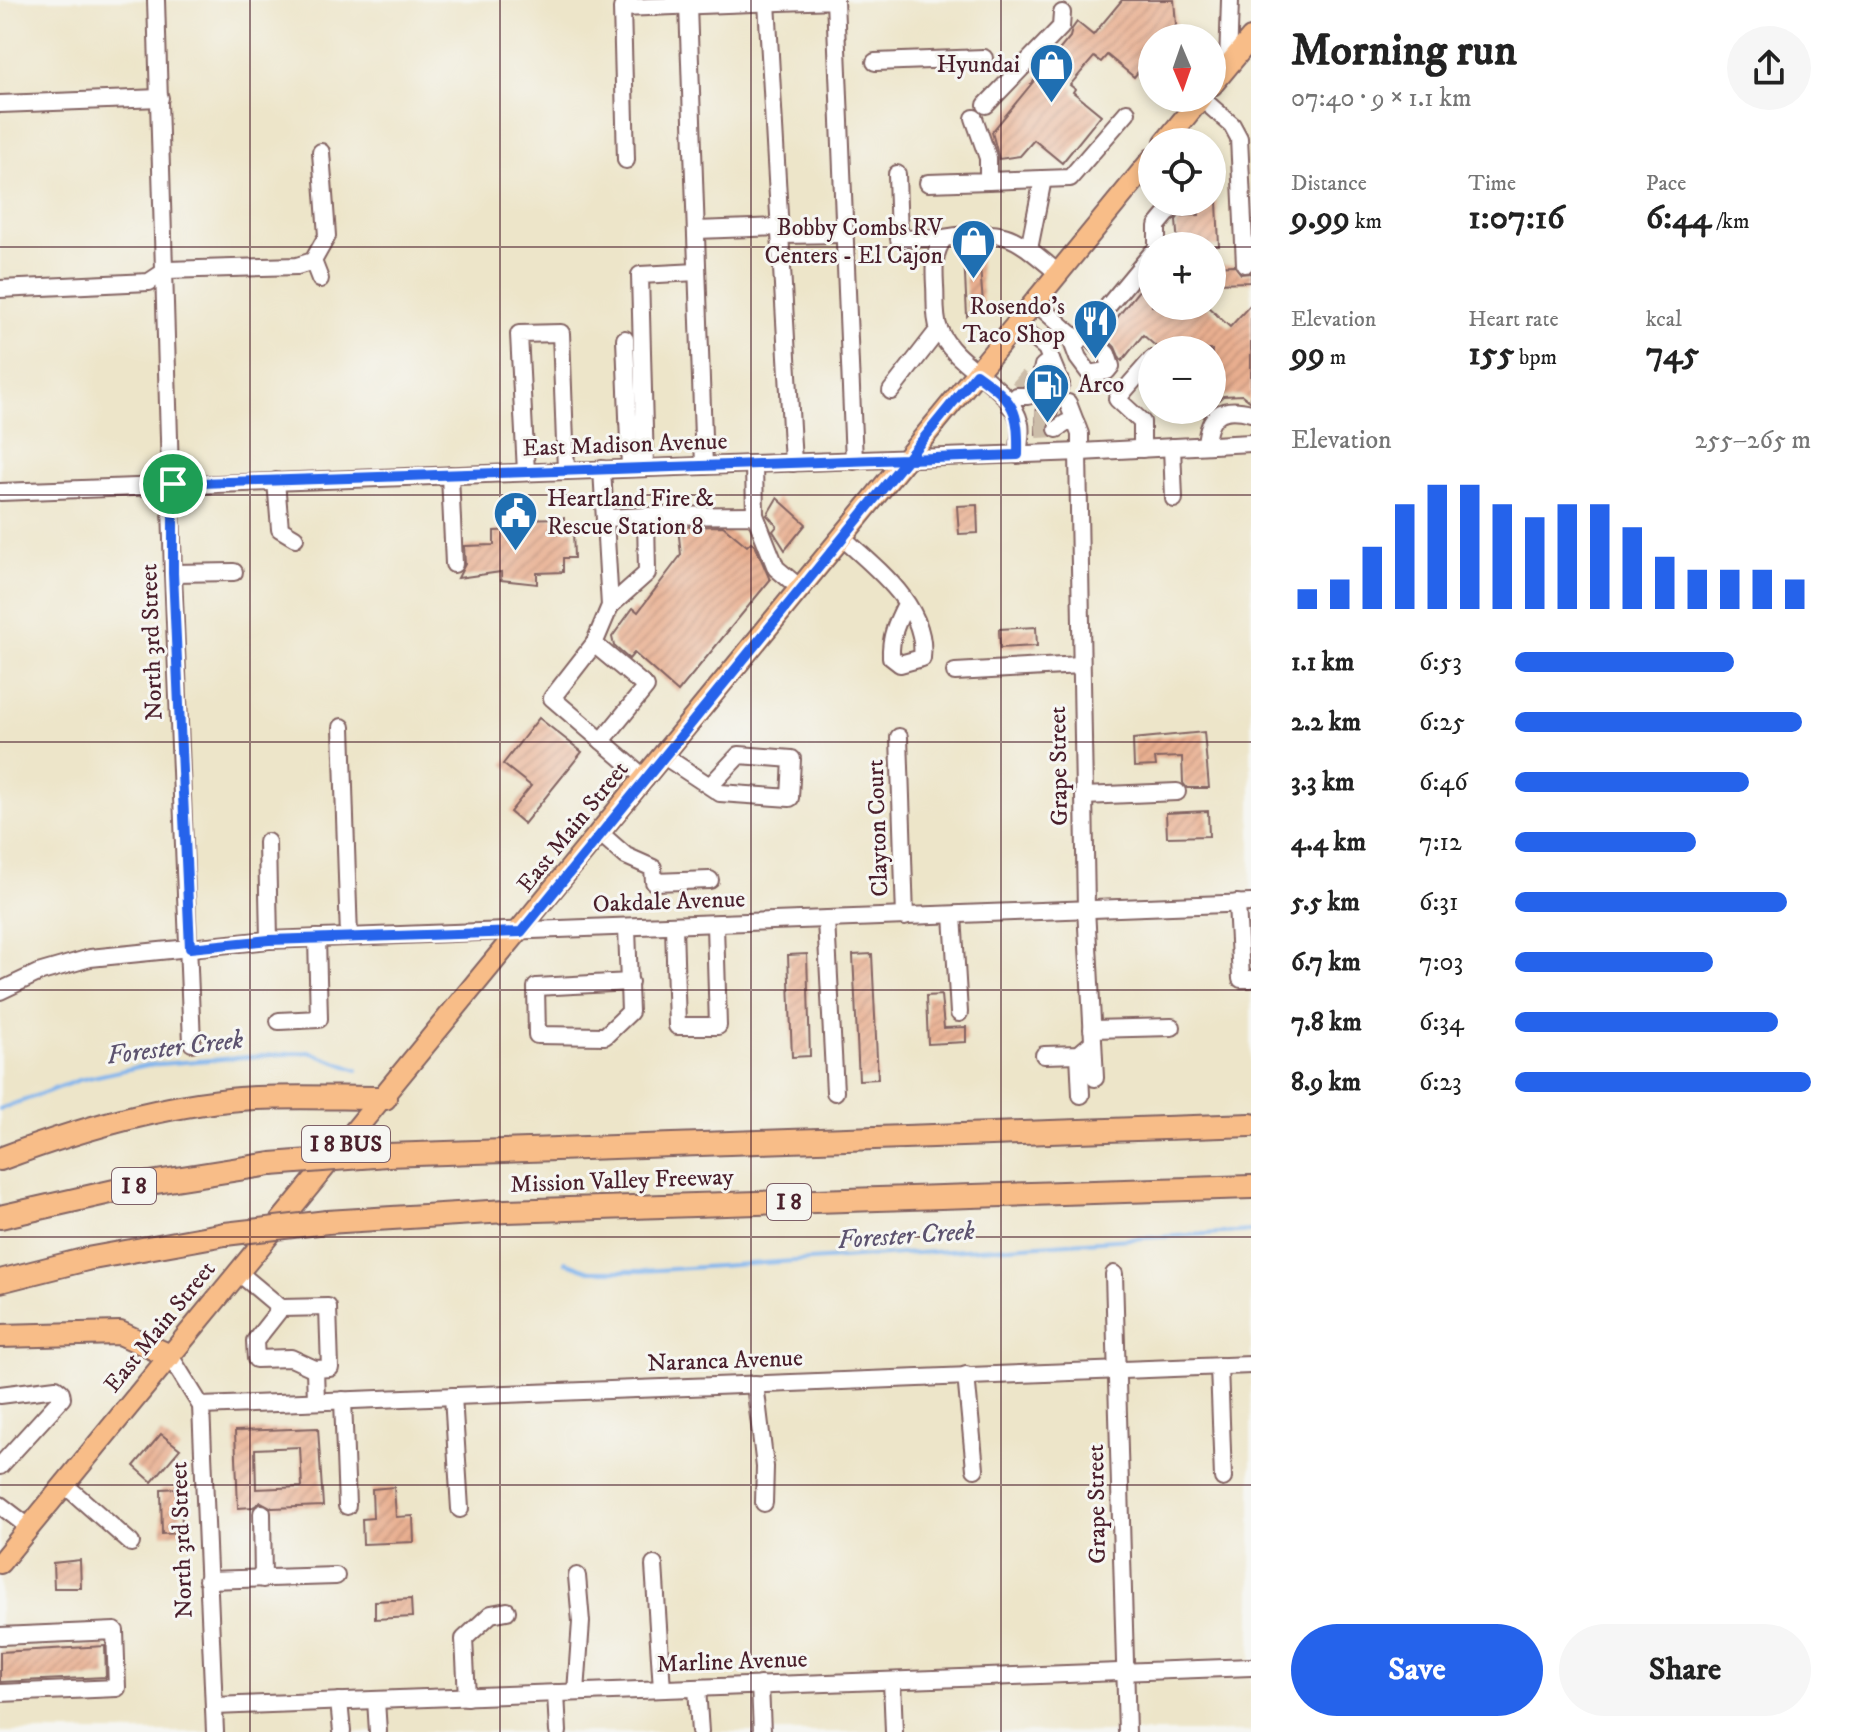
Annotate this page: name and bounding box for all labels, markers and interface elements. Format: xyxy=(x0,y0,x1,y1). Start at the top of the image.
north arrow xyxy=(1138,24,1226,112)
map controls xyxy=(1138,24,1226,424)
text: Morning run xyxy=(1291,24,1517,79)
button: share xyxy=(1727,26,1811,110)
shop icon: Hyundai xyxy=(1027,41,1075,104)
place label: Hyundai xyxy=(937,50,1020,80)
text: 07:40 · 9 × 1.1 km xyxy=(1291,82,1472,115)
button: locate xyxy=(1138,128,1226,216)
text: Distance xyxy=(1291,170,1367,197)
text: Time xyxy=(1468,170,1516,197)
text: Pace xyxy=(1646,170,1686,197)
text: 9.99 xyxy=(1291,197,1350,239)
text: 1:07:16 xyxy=(1468,197,1565,239)
text: 6:44 xyxy=(1646,197,1711,239)
text: km xyxy=(1350,208,1382,235)
text: /km xyxy=(1711,208,1750,235)
place label: Bobby Combs RV Centers - El Cajon xyxy=(765,213,944,271)
shop icon: Bobby Combs RV Centers - El Cajon xyxy=(950,218,998,281)
button: + xyxy=(1138,232,1226,320)
place label: Rosendo's Taco Shop xyxy=(963,292,1065,350)
restaurant icon: Rosendo's Taco Shop xyxy=(1072,297,1120,360)
text: Elevation xyxy=(1291,306,1376,333)
text: Heart rate xyxy=(1468,306,1559,333)
text: kcal xyxy=(1646,306,1682,333)
text: 99 xyxy=(1291,333,1325,375)
text: 155 xyxy=(1468,333,1514,375)
text: 745 xyxy=(1646,333,1699,375)
button: − xyxy=(1138,336,1226,424)
text: m xyxy=(1325,344,1346,371)
text: bpm xyxy=(1514,344,1557,371)
fuel station icon: Arco xyxy=(1023,361,1071,424)
place label: Arco xyxy=(1078,370,1124,400)
text: Elevation xyxy=(1291,424,1392,457)
text: 255–265 m xyxy=(1695,424,1811,457)
street label: East Madison Avenue xyxy=(522,426,728,464)
pin xyxy=(139,450,207,518)
icon: arrive xyxy=(151,462,195,506)
place label: Heartland Fire & Rescue Station 8 xyxy=(547,484,714,542)
public building icon: Heartland Fire & Rescue Station 8 xyxy=(492,489,540,552)
street label: North 3rd Street xyxy=(134,563,170,721)
text: 1.1 km xyxy=(1291,646,1354,679)
text: 6:53 xyxy=(1419,646,1462,679)
street label: Grape Street xyxy=(1043,706,1075,826)
text: 2.2 km xyxy=(1291,706,1361,739)
text: 6:25 xyxy=(1419,706,1465,739)
street label: East Main Street xyxy=(511,755,635,899)
street label: Clayton Court xyxy=(861,758,895,897)
text: 3.3 km xyxy=(1291,766,1355,799)
text: 6:46 xyxy=(1419,766,1468,799)
text: 4.4 km xyxy=(1291,826,1366,859)
text: 7:12 xyxy=(1419,826,1462,859)
street label: Oakdale Avenue xyxy=(592,884,746,920)
text: 5.5 km xyxy=(1291,886,1360,919)
text: 6:31 xyxy=(1419,886,1459,919)
text: 6.7 km xyxy=(1291,946,1361,979)
text: 7:03 xyxy=(1419,946,1463,979)
text: 7.8 km xyxy=(1291,1006,1362,1039)
text: 6:34 xyxy=(1419,1006,1464,1039)
water label: Forester Creek xyxy=(105,1023,245,1073)
text: 8.9 km xyxy=(1291,1066,1361,1099)
text: 6:23 xyxy=(1419,1066,1462,1099)
road number: I 8 BUS xyxy=(302,1126,390,1162)
street label: Mission Valley Freeway xyxy=(510,1162,735,1200)
road number: I 8 xyxy=(112,1168,156,1204)
road number: I 8 xyxy=(767,1184,811,1220)
water label: Forester Creek xyxy=(836,1215,976,1257)
street label: East Main Street xyxy=(98,1255,222,1399)
street label: Naranca Avenue xyxy=(647,1343,803,1379)
street label: Grape Street xyxy=(1081,1444,1113,1564)
street label: North 3rd Street xyxy=(164,1461,200,1619)
button: Save xyxy=(1291,1624,1543,1716)
button: Share xyxy=(1559,1624,1811,1716)
street label: Marline Avenue xyxy=(656,1644,808,1680)

